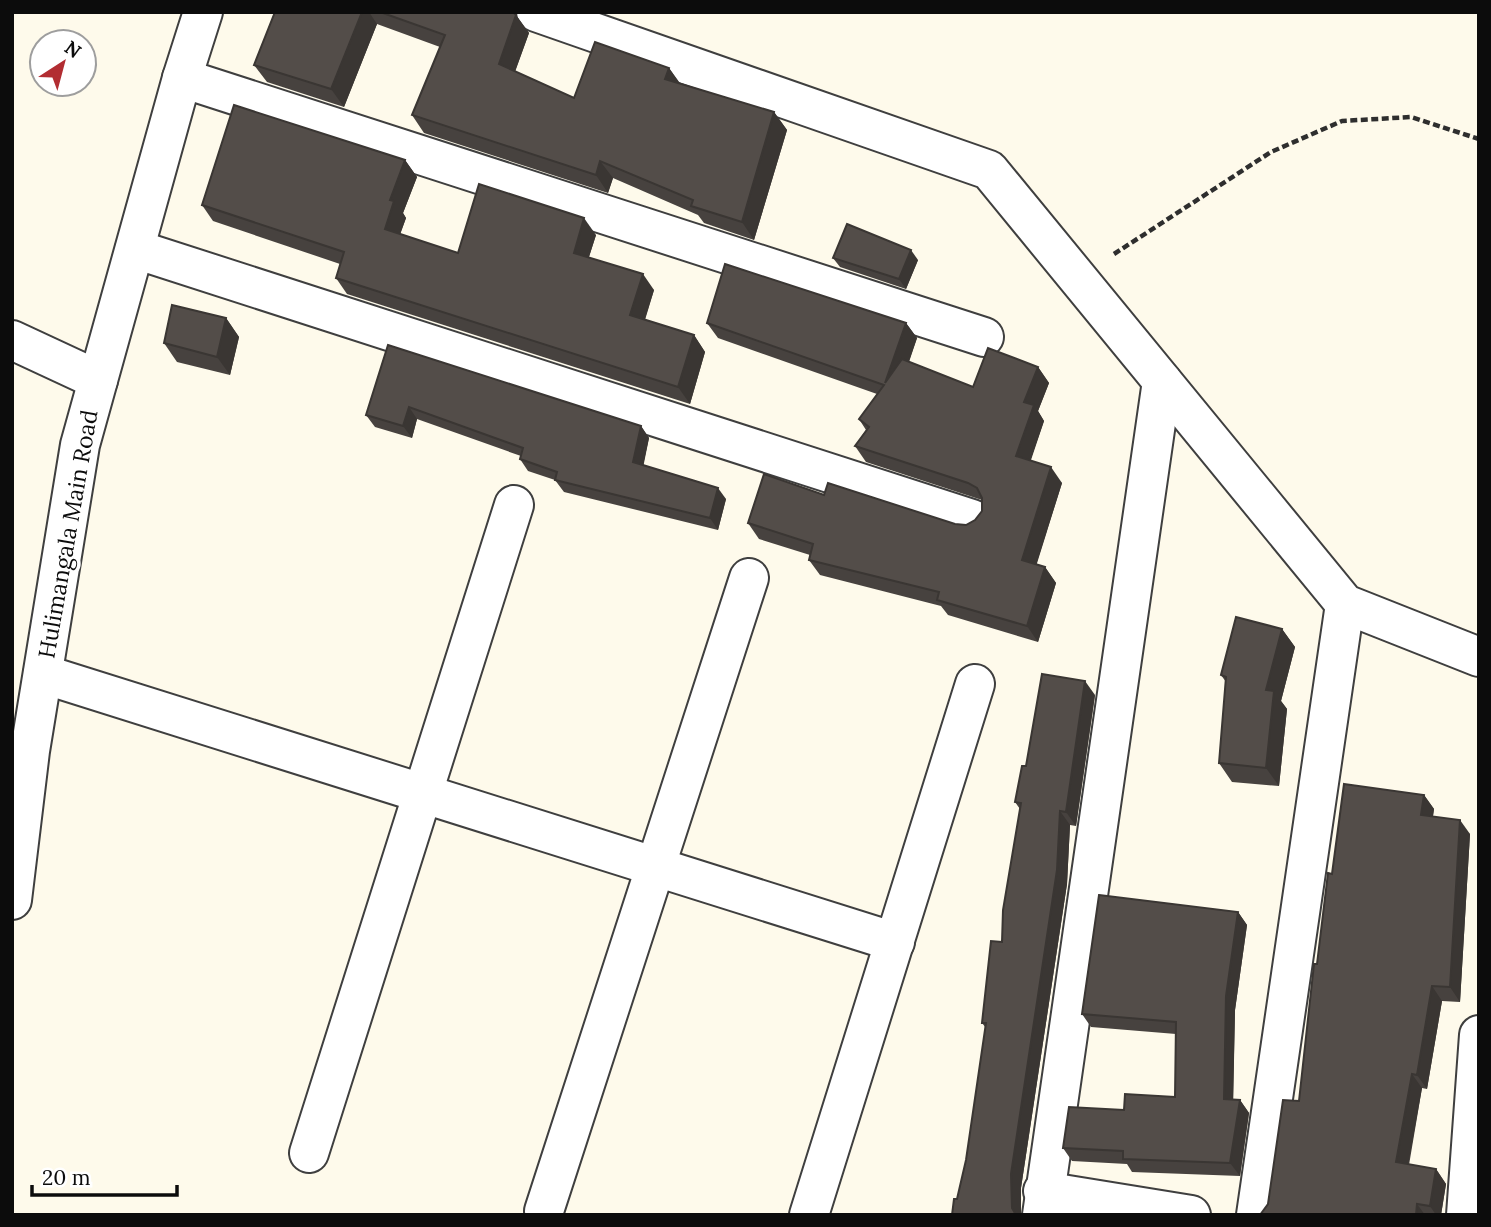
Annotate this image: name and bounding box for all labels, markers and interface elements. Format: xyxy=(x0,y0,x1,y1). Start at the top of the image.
north arrow xyxy=(28,28,98,98)
text: N xyxy=(60,35,86,63)
street label: Hulimangala Main Road xyxy=(31,407,104,660)
scale bar xyxy=(32,1154,177,1198)
text: 20 m xyxy=(42,1164,91,1191)

